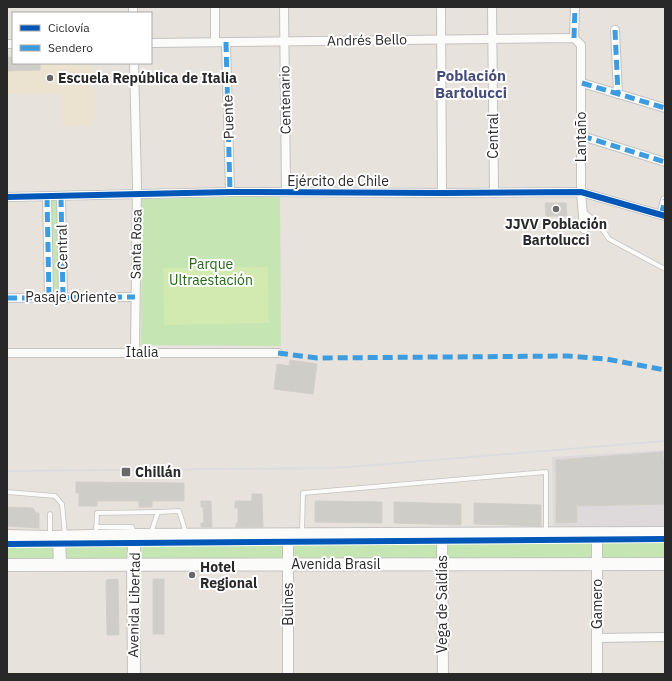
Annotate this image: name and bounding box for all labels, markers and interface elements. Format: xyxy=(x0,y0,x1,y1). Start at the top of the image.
legend xyxy=(12,12,152,64)
text: Ciclovía xyxy=(48,20,90,35)
street label: Andrés Bello xyxy=(327,30,407,50)
text: Sendero xyxy=(48,40,93,55)
street label: Centenario xyxy=(275,65,295,135)
district label: Población Bartolucci xyxy=(435,66,507,102)
place label: Escuela República de Italia xyxy=(58,69,237,87)
marker: Escuela República de Italia xyxy=(45,73,55,83)
street label: Puente xyxy=(218,94,238,140)
street label: Lantaño xyxy=(572,112,590,162)
street label: Central xyxy=(484,113,502,159)
street label: Ejército de Chile xyxy=(287,172,389,190)
marker: JJVV Población Bartolucci xyxy=(551,204,561,214)
street label: Santa Rosa xyxy=(126,208,146,279)
place label: JJVV Población Bartolucci xyxy=(505,215,607,249)
street label: Central xyxy=(53,224,71,270)
park label: Parque Ultraestación xyxy=(169,255,253,289)
street label: Pasaje Oriente xyxy=(25,288,117,306)
street label: Italia xyxy=(126,343,159,361)
place label: Chillán xyxy=(135,463,181,481)
marker: Chillán xyxy=(120,466,132,478)
street label: Avenida Libertad xyxy=(124,552,144,658)
street label: Avenida Brasil xyxy=(291,555,381,573)
street label: Vega de Saldías xyxy=(433,555,451,653)
place label: Hotel Regional xyxy=(200,558,257,592)
marker: Hotel Regional xyxy=(187,570,197,580)
street label: Gamero xyxy=(588,579,606,629)
street label: Bulnes xyxy=(279,582,297,626)

